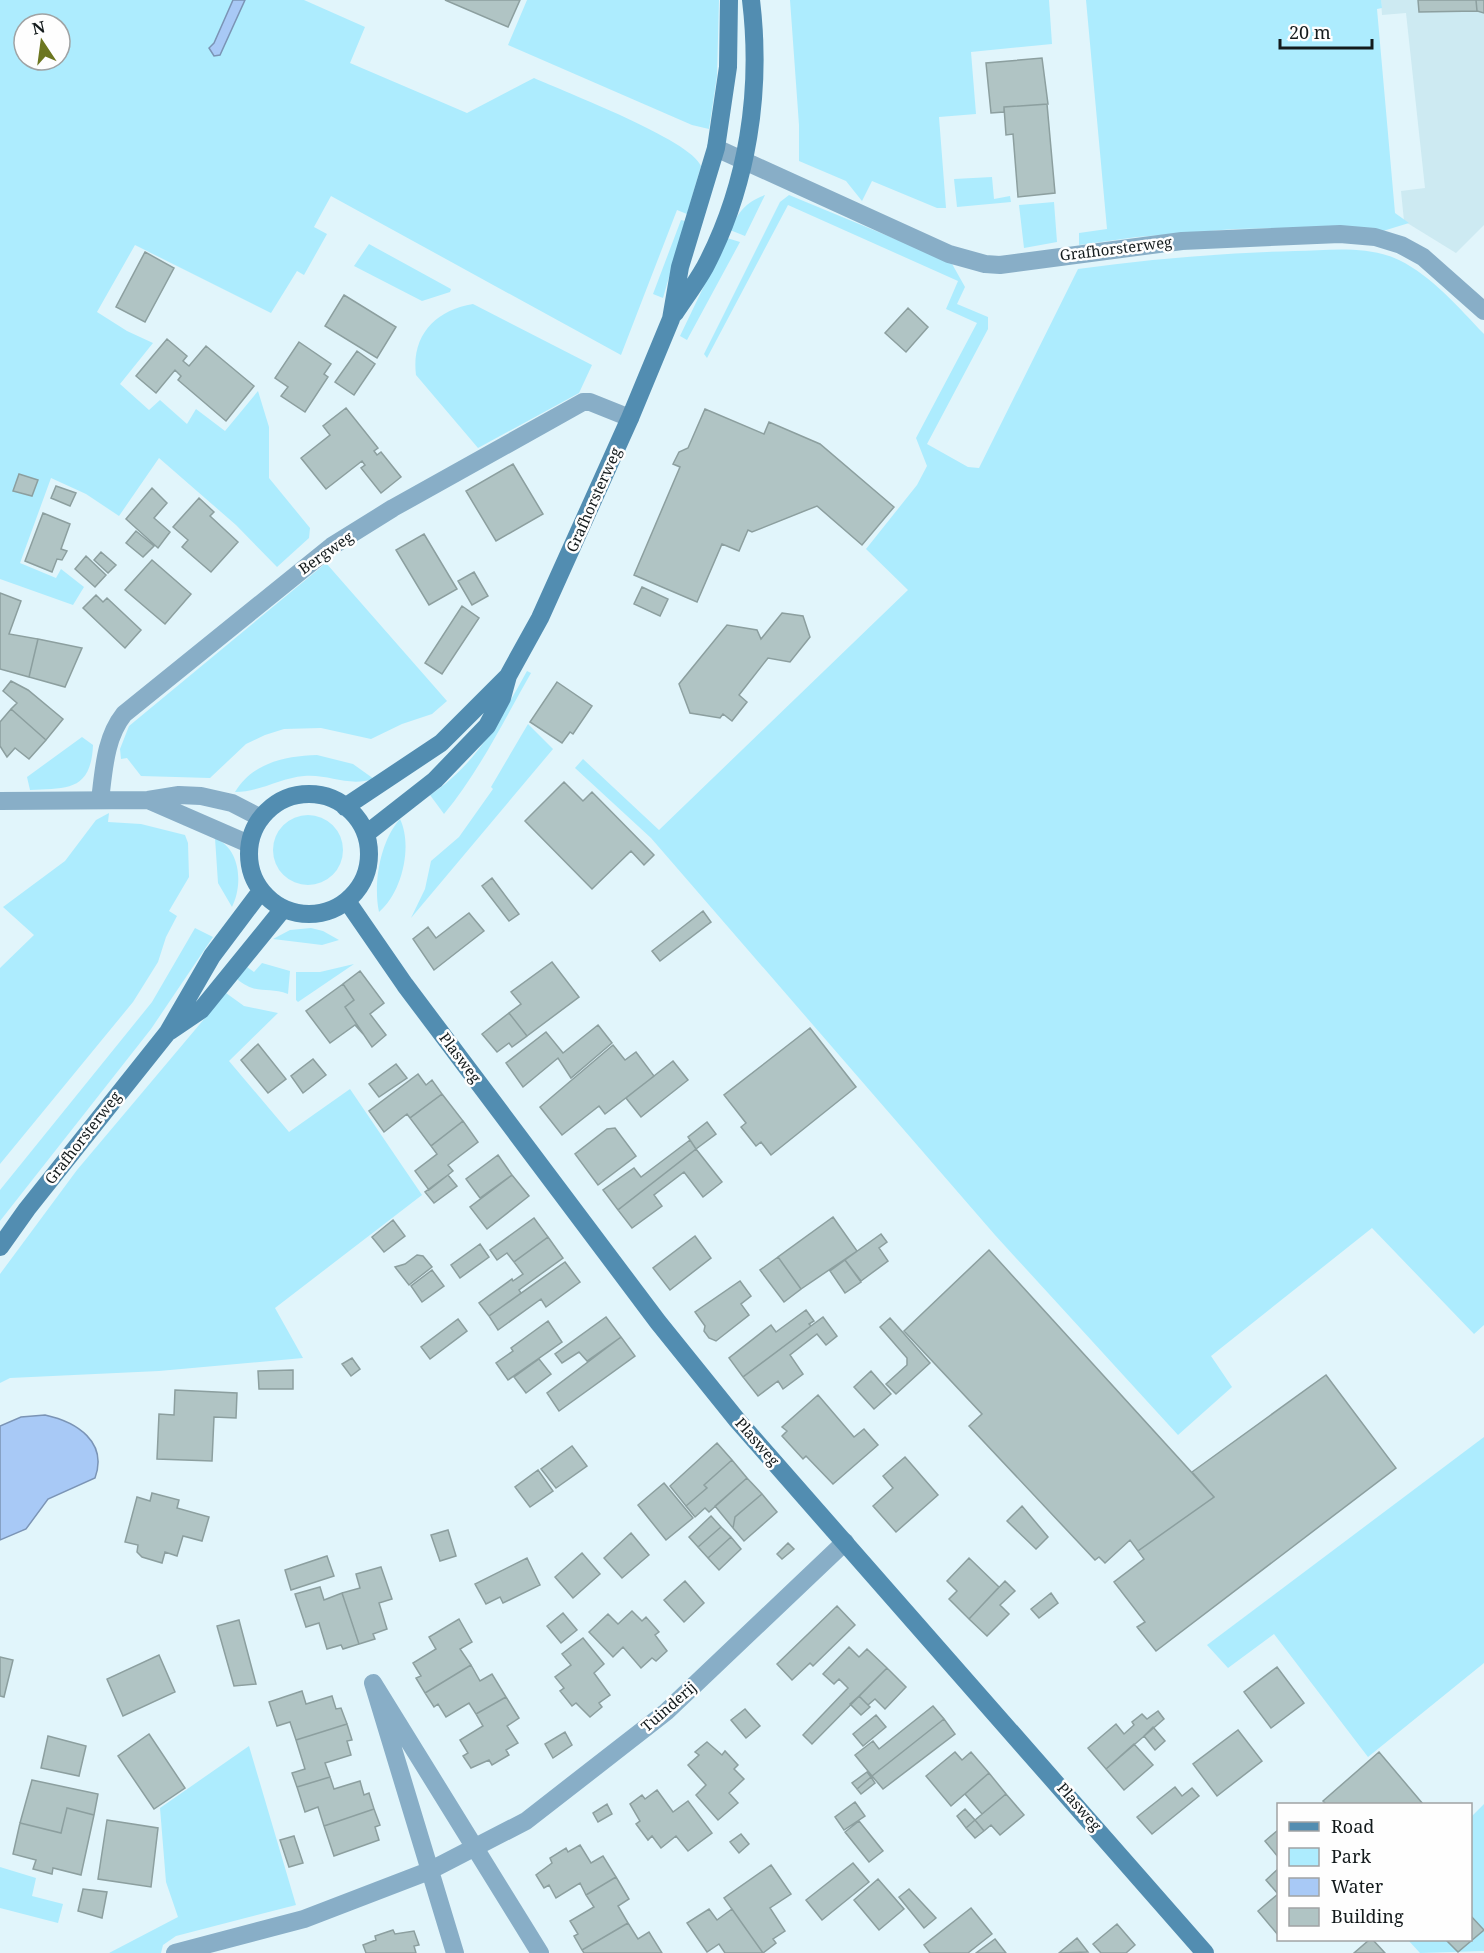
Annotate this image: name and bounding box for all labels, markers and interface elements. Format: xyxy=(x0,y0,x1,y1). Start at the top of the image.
north arrow xyxy=(12,12,72,72)
scale bar xyxy=(1280,12,1372,50)
text: N xyxy=(30,15,48,40)
text: 20 m xyxy=(1289,20,1331,44)
street label: Grafhorsterweg xyxy=(1059,231,1173,265)
street label: Grafhorsterweg xyxy=(561,444,625,555)
street label: Bergweg xyxy=(294,526,357,578)
street label: Plasweg xyxy=(435,1028,486,1087)
street label: Grafhorsterweg xyxy=(40,1087,125,1188)
street label: Plasweg xyxy=(731,1413,784,1470)
street label: Tuinderij xyxy=(637,1677,700,1736)
street label: Plasweg xyxy=(1053,1778,1106,1835)
legend xyxy=(1277,1803,1472,1941)
text: Road xyxy=(1331,1814,1374,1838)
text: Park xyxy=(1331,1844,1371,1868)
text: Water xyxy=(1331,1874,1384,1898)
text: Building xyxy=(1331,1904,1404,1928)

